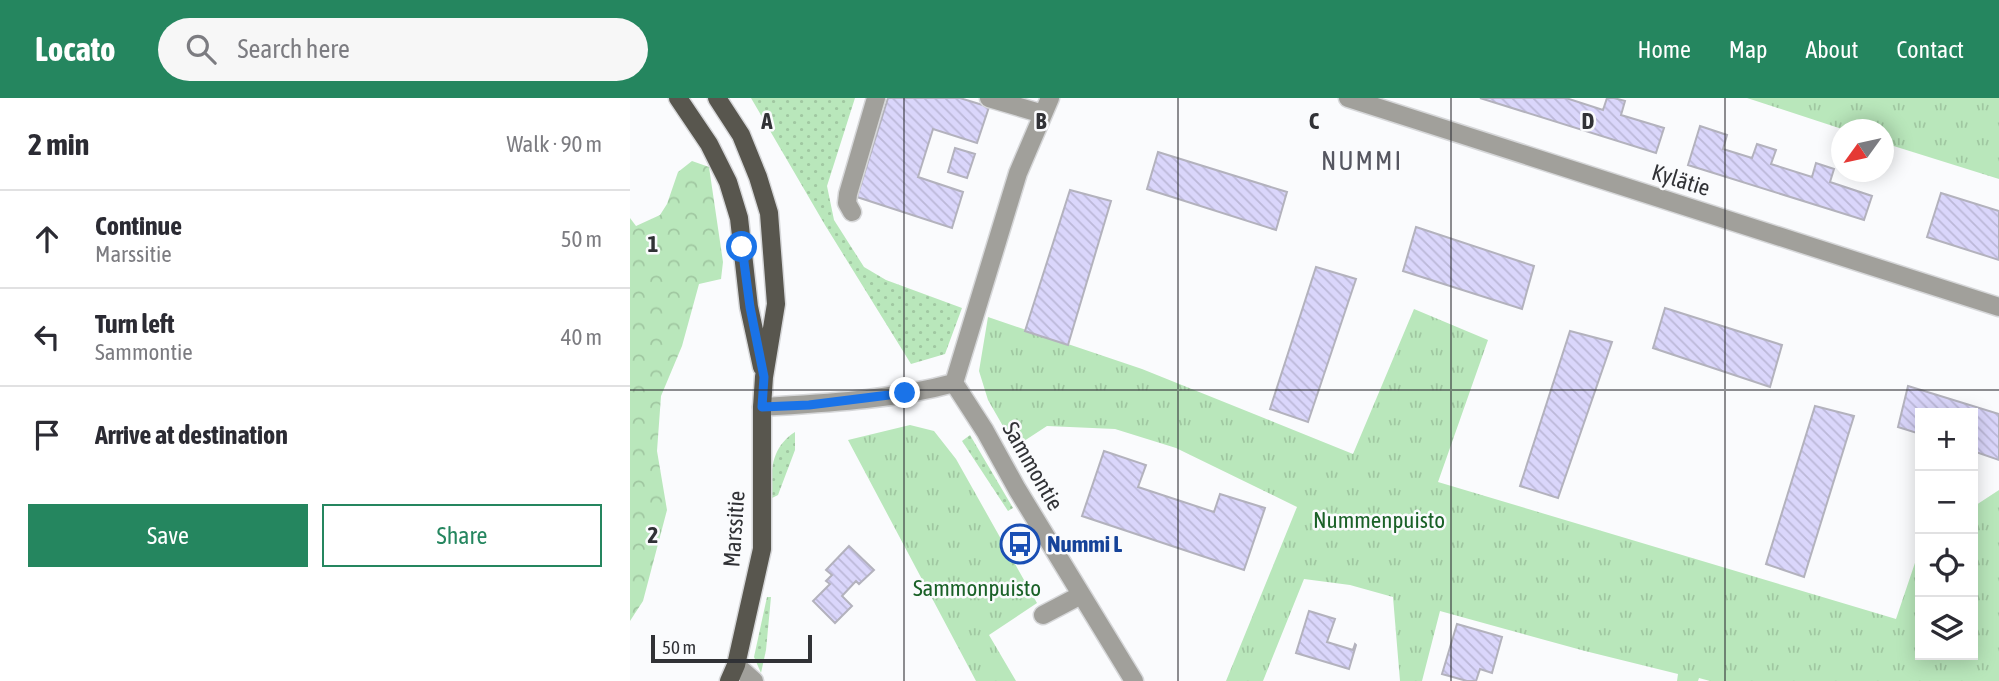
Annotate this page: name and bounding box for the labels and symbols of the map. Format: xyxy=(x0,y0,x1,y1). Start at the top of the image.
text: A xyxy=(760,108,773,134)
text: B xyxy=(1036,108,1047,134)
text: C xyxy=(1309,108,1320,134)
text: D xyxy=(1582,108,1595,134)
north arrow xyxy=(1831,119,1894,182)
district label: NUMMI xyxy=(1321,146,1403,176)
street label: Kylätie xyxy=(1649,159,1713,201)
text: 1 xyxy=(648,231,659,257)
route start xyxy=(726,231,757,262)
route end xyxy=(889,377,920,408)
street label: Sammontie xyxy=(997,417,1069,515)
street label: Marssitie xyxy=(718,490,750,568)
park label: Nummenpuisto xyxy=(1313,507,1445,533)
text: 2 xyxy=(648,522,658,548)
bus stop icon: Nummi L xyxy=(999,523,1041,565)
place label: Nummi L xyxy=(1047,531,1122,557)
park label: Sammonpuisto xyxy=(913,575,1041,601)
scale bar xyxy=(651,632,812,664)

